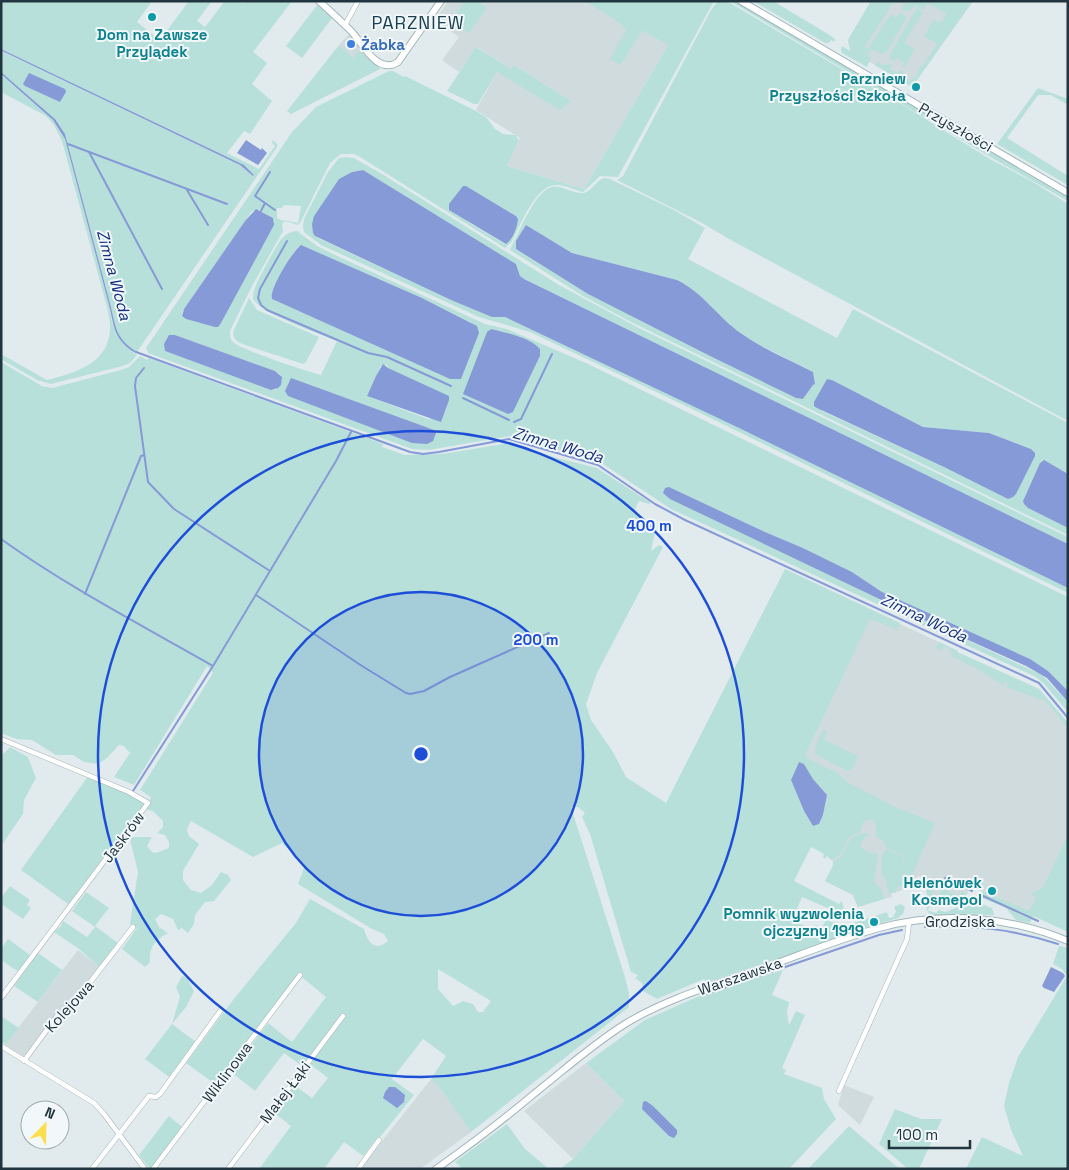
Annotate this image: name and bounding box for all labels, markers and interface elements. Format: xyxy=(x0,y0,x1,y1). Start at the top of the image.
marker: Dom na Zawsze Przylądek xyxy=(146,11,158,23)
district label: PARZNIEW xyxy=(371,11,465,34)
place label: Dom na Zawsze Przylądek xyxy=(97,25,208,61)
place label: Żabka xyxy=(361,35,405,54)
marker: Żabka xyxy=(345,38,357,50)
place label: Parzniew Przyszłości Szkoła xyxy=(770,69,906,105)
marker: Parzniew Przyszłości Szkoła xyxy=(910,81,922,93)
street label: Przyszłości xyxy=(916,98,996,156)
water label: Zimna Woda xyxy=(92,227,136,323)
water label: Zimna Woda xyxy=(510,422,606,468)
text: 400 m xyxy=(626,516,672,535)
water label: Zimna Woda xyxy=(877,589,971,648)
text: 200 m xyxy=(514,630,558,649)
centre of rings xyxy=(412,745,430,763)
street label: Jaskrów xyxy=(97,807,149,867)
place label: Helenówek Kosmepol xyxy=(904,873,983,909)
marker: Helenówek Kosmepol xyxy=(986,885,998,897)
place label: Pomnik wyzwolenia ojczyzny 1919 xyxy=(723,904,864,940)
street label: Grodziska xyxy=(925,912,995,931)
marker: Pomnik wyzwolenia ojczyzny 1919 xyxy=(868,916,880,928)
street label: Warszawska xyxy=(695,953,785,999)
street label: Kolejowa xyxy=(41,976,98,1036)
street label: Wiklinowa xyxy=(198,1038,256,1106)
street label: Małej Łąki xyxy=(255,1057,315,1127)
north arrow xyxy=(20,1100,70,1150)
text: N xyxy=(42,1103,58,1123)
scale bar xyxy=(889,1118,970,1150)
text: 100 m xyxy=(896,1125,938,1144)

